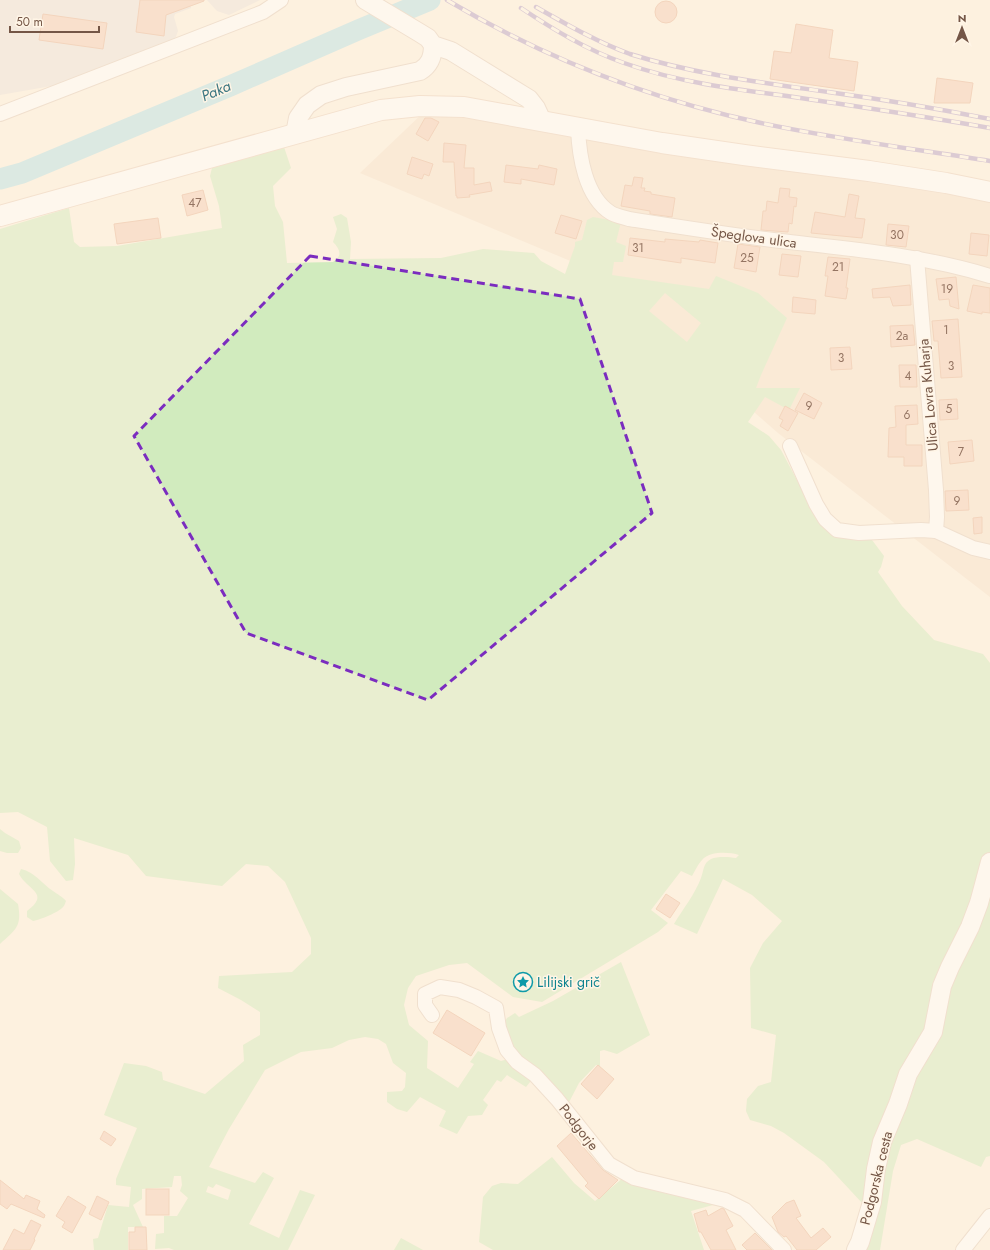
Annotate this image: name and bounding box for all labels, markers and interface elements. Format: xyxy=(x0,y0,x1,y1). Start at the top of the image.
scale bar xyxy=(10,8,99,34)
north arrow xyxy=(942,8,982,48)
text: N xyxy=(958,10,966,26)
text: 50 m xyxy=(16,13,43,31)
water label: Paka xyxy=(198,75,235,107)
house number: 47 xyxy=(188,194,202,212)
street label: Špeglova ulica xyxy=(710,221,798,253)
house number: 30 xyxy=(890,226,904,244)
house number: 31 xyxy=(632,239,644,257)
house number: 25 xyxy=(740,249,754,267)
house number: 21 xyxy=(832,258,844,276)
house number: 19 xyxy=(941,280,953,298)
house number: 1 xyxy=(943,321,949,339)
house number: 2a xyxy=(896,327,909,345)
street label: Ulica Lovra Kuharja xyxy=(913,338,943,452)
house number: 3 xyxy=(838,349,845,367)
house number: 3 xyxy=(948,357,955,375)
house number: 4 xyxy=(905,367,912,385)
house number: 9 xyxy=(806,397,813,415)
house number: 5 xyxy=(946,400,953,418)
house number: 6 xyxy=(904,406,911,424)
house number: 7 xyxy=(958,443,965,461)
house number: 9 xyxy=(954,492,961,510)
place icon: Lilijski grič xyxy=(512,971,534,993)
place label: Lilijski grič xyxy=(537,972,600,992)
street label: Podgorje xyxy=(554,1100,604,1154)
street label: Podgorska cesta xyxy=(855,1129,897,1227)

